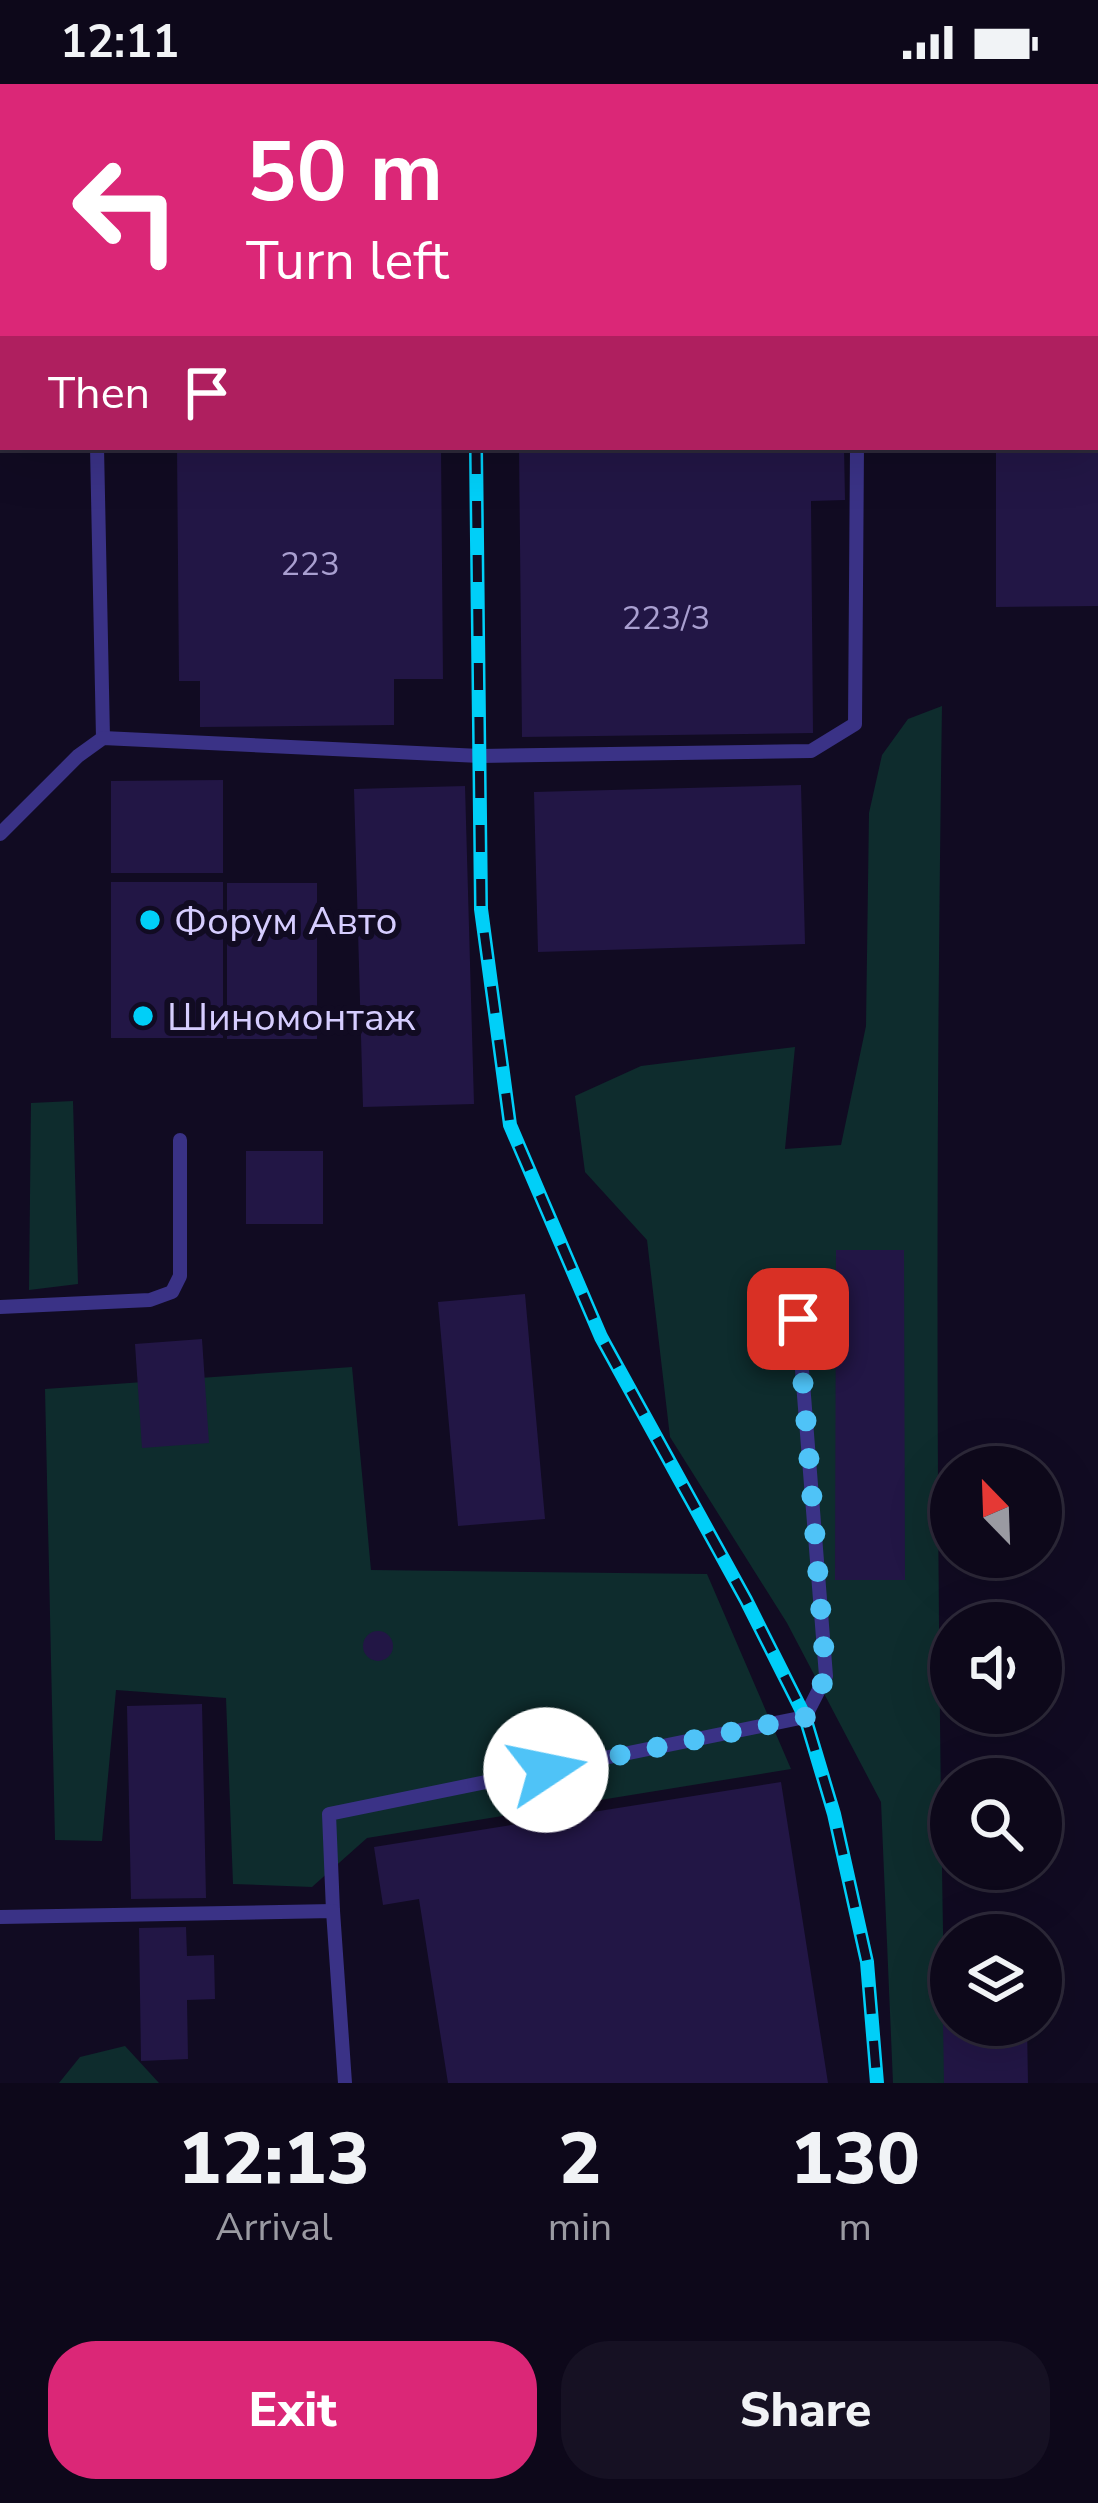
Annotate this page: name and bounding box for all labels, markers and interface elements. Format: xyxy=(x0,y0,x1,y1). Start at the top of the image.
text: 12:11 xyxy=(60,12,179,73)
text: 50 m xyxy=(246,115,443,230)
icon: left xyxy=(48,132,204,288)
text: Turn left xyxy=(246,224,449,298)
icon: arrive xyxy=(174,360,240,426)
text: Then xyxy=(48,363,150,424)
house number: 223 xyxy=(280,542,340,587)
house number: 223/3 xyxy=(622,596,710,641)
place label: Форум Авто xyxy=(174,895,398,948)
marker: Форум Авто xyxy=(137,907,163,933)
place label: Шиномонтаж xyxy=(167,991,416,1044)
marker: Шиномонтаж xyxy=(130,1003,156,1029)
pin xyxy=(747,1268,849,1370)
icon: arrive xyxy=(765,1286,831,1352)
north arrow xyxy=(930,1446,1062,1578)
map controls xyxy=(930,1446,1062,2046)
button: sound xyxy=(930,1602,1062,1734)
position arrow xyxy=(483,1707,609,1833)
button: search xyxy=(930,1758,1062,1890)
button: layers xyxy=(930,1914,1062,2046)
text: 12:13 xyxy=(178,2110,370,2208)
text: 2 xyxy=(558,2110,602,2208)
text: 130 xyxy=(790,2110,920,2208)
text: Arrival xyxy=(215,2201,332,2254)
text: min xyxy=(548,2201,612,2254)
text: m xyxy=(838,2201,872,2254)
button: Exit xyxy=(48,2341,537,2479)
button: Share xyxy=(561,2341,1050,2479)

